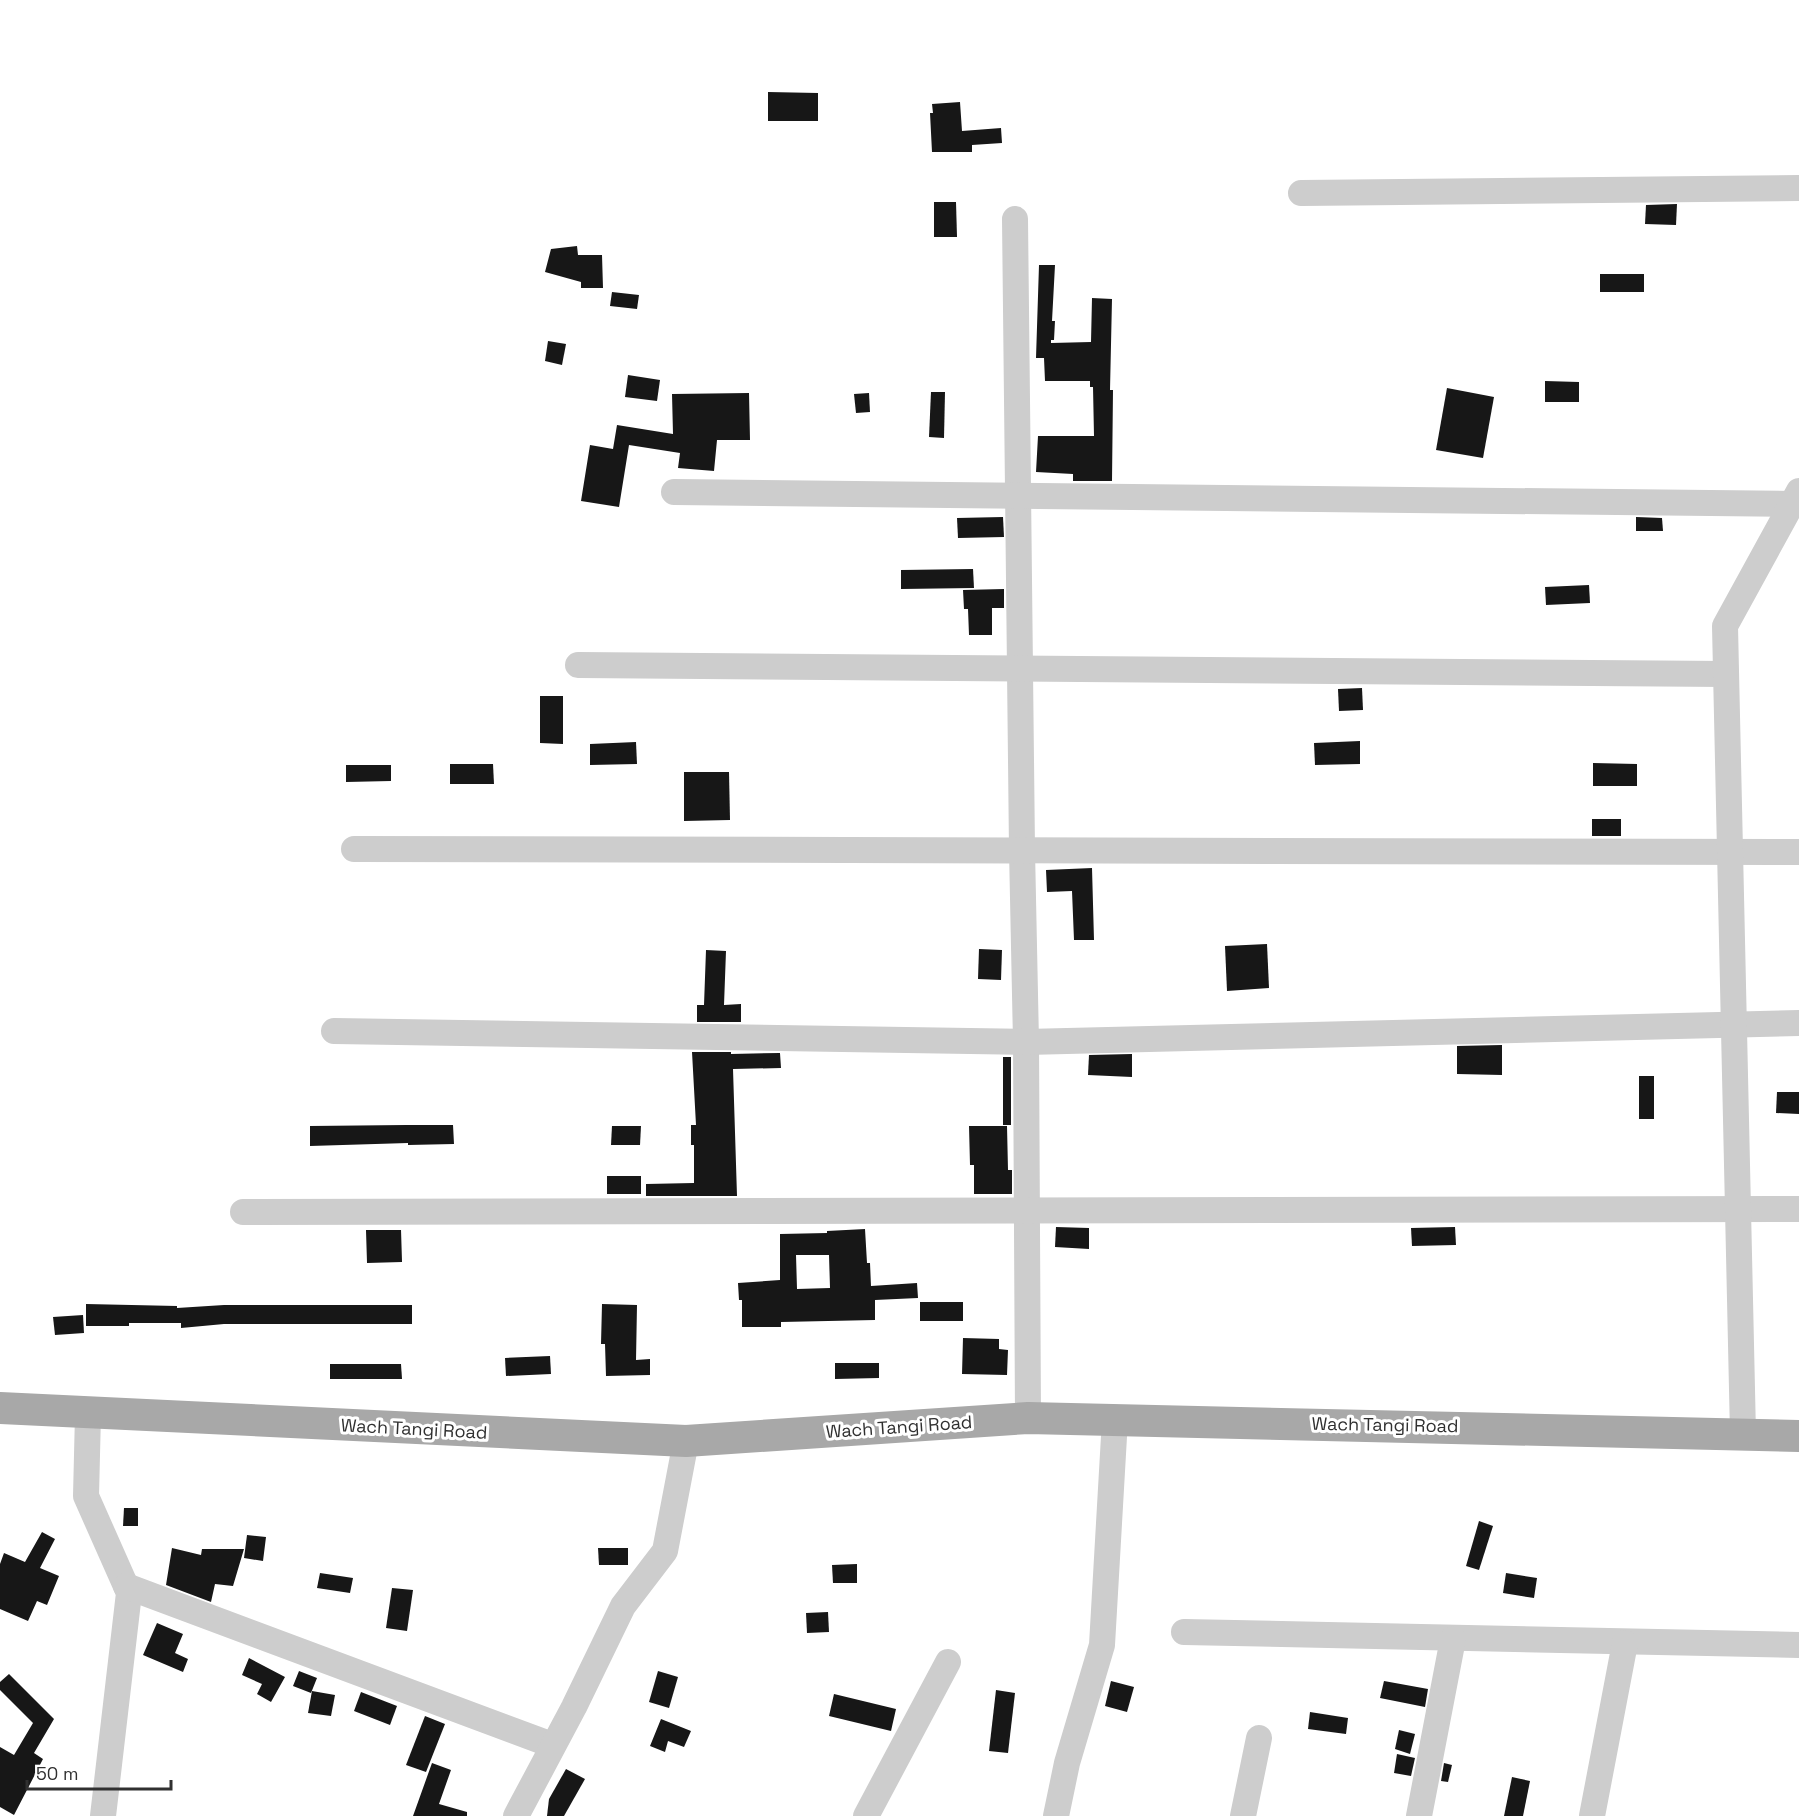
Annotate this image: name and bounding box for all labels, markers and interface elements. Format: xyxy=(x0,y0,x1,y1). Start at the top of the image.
street label: Wach Tangi Road xyxy=(825,1410,973,1443)
street label: Wach Tangi Road xyxy=(1311,1412,1459,1437)
street label: Wach Tangi Road xyxy=(340,1413,488,1444)
scale bar xyxy=(27,1753,171,1791)
text: 50 m xyxy=(36,1762,78,1785)

